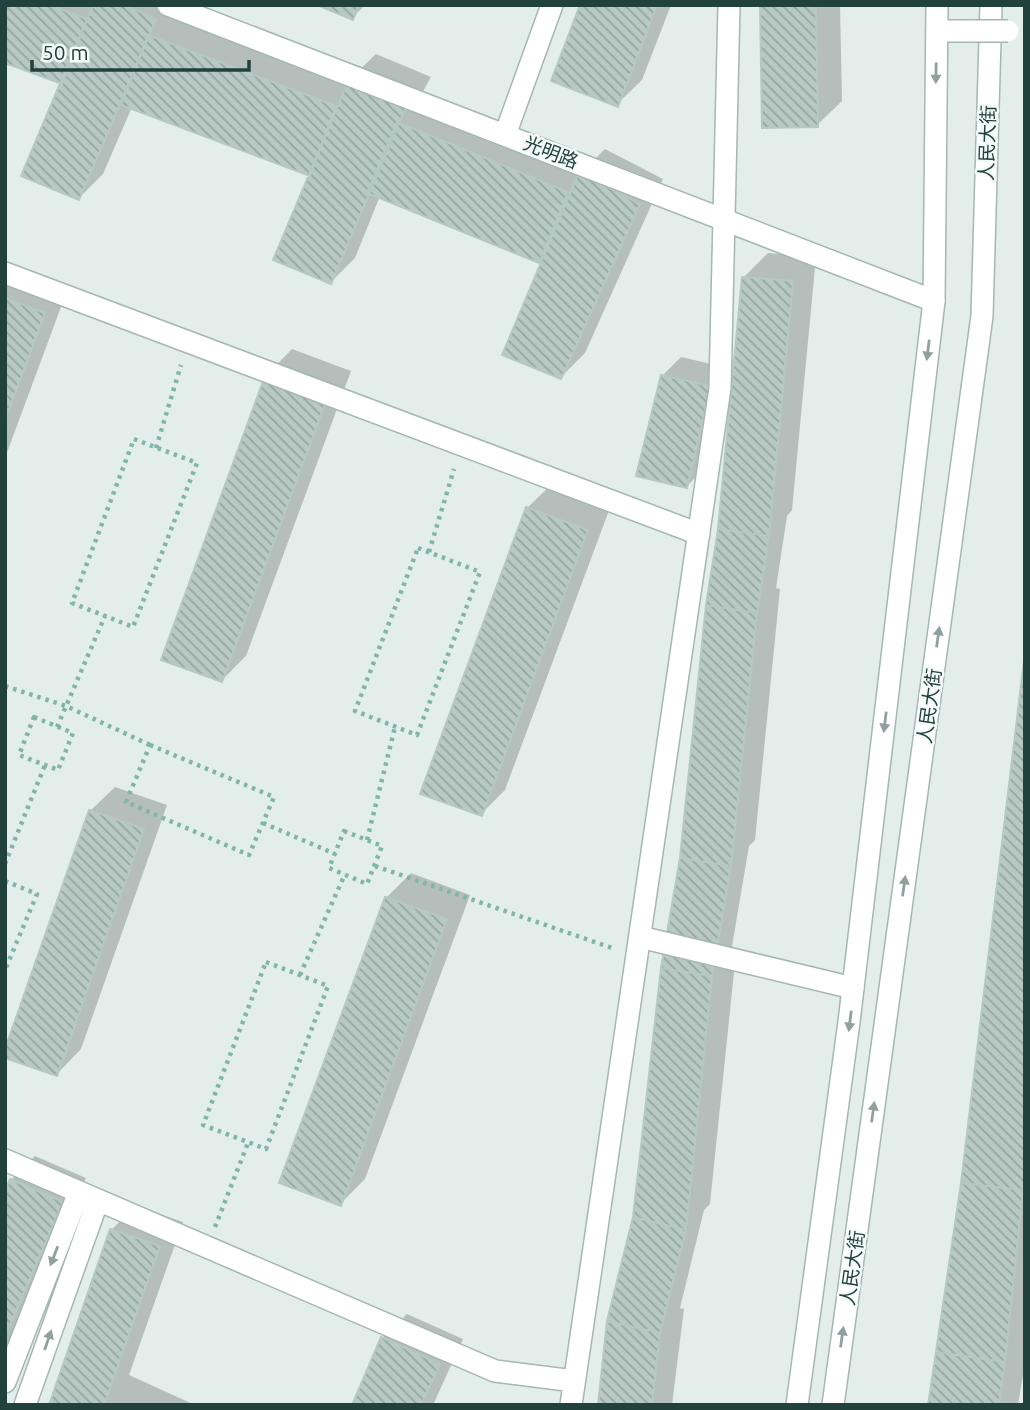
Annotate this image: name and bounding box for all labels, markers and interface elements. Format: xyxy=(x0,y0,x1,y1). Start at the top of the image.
scale bar xyxy=(32,28,248,72)
text: 50 m xyxy=(42,40,89,64)
one-way arrow xyxy=(930,63,942,85)
street label: 人民大街 xyxy=(975,105,999,181)
street label: 光明路 xyxy=(520,132,582,172)
one-way arrow xyxy=(922,339,933,361)
one-way arrow xyxy=(933,626,944,648)
street label: 人民大街 xyxy=(913,667,945,745)
one-way arrow xyxy=(879,711,890,733)
one-way arrow xyxy=(899,875,910,897)
one-way arrow xyxy=(844,1010,855,1032)
one-way arrow xyxy=(868,1101,879,1123)
street label: 人民大街 xyxy=(836,1229,868,1307)
one-way arrow xyxy=(49,1245,60,1266)
one-way arrow xyxy=(837,1326,848,1348)
one-way arrow xyxy=(43,1330,54,1351)

